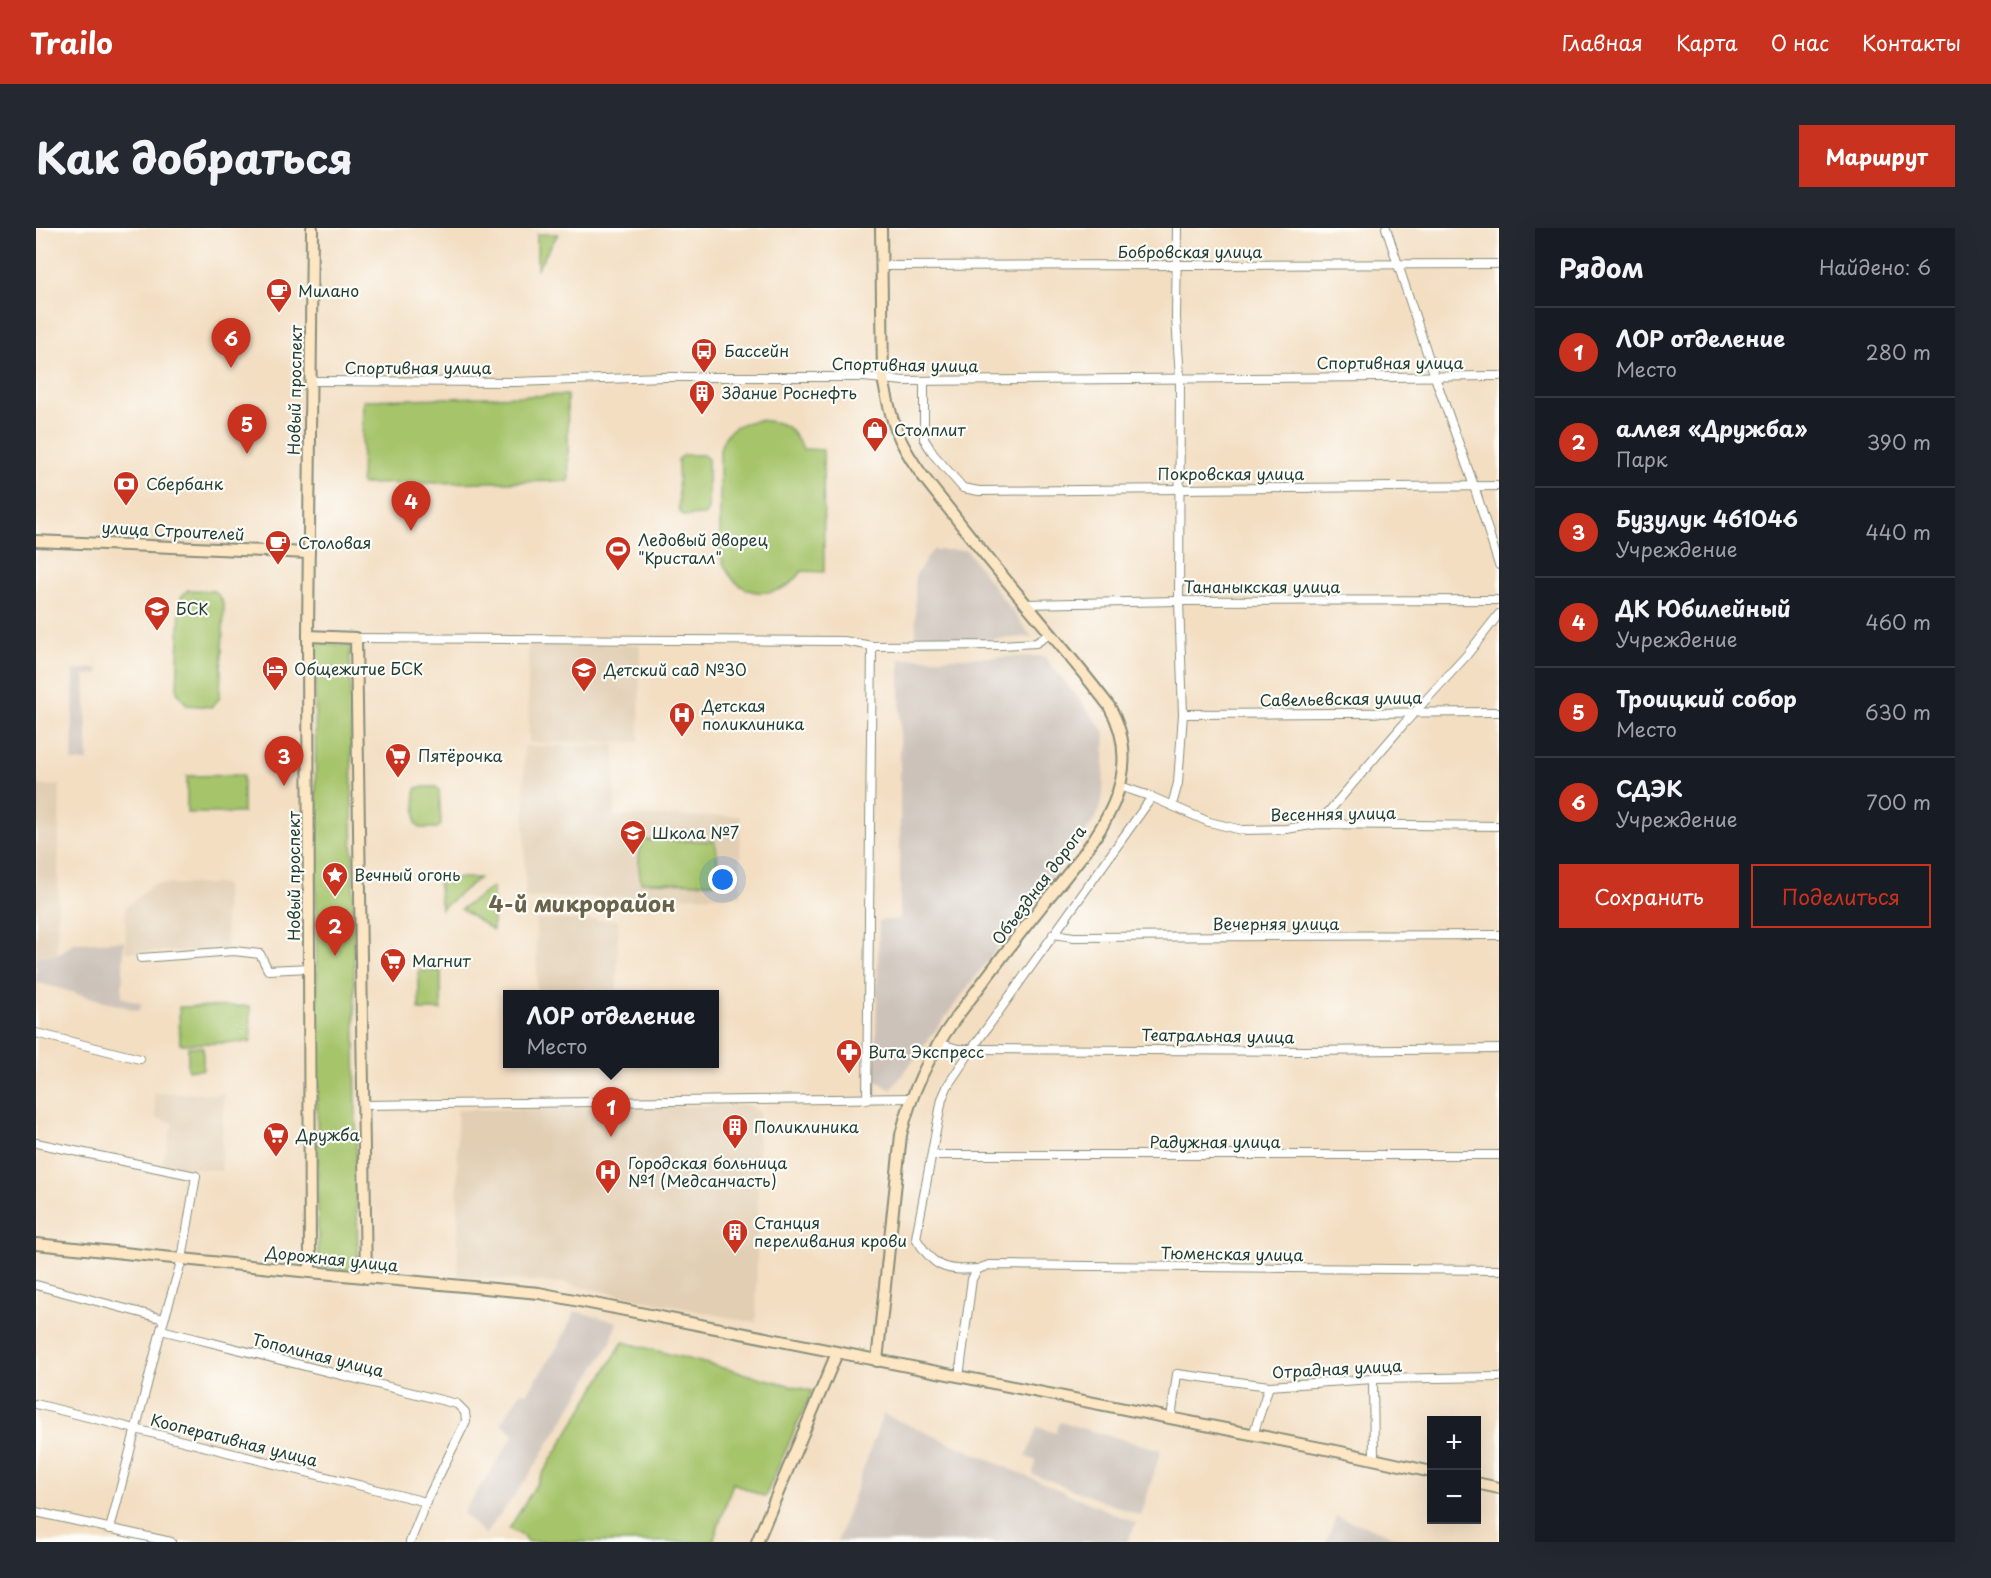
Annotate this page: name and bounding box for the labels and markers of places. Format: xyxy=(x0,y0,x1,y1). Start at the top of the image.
cafe icon: Милано xyxy=(264,276,294,314)
place label: Милано xyxy=(298,278,359,302)
pin: 6 xyxy=(212,318,250,368)
bus stop icon: Бассейн xyxy=(689,336,719,374)
place label: Бассейн xyxy=(724,338,789,362)
building icon: Здание Роснефть xyxy=(687,378,717,416)
place label: Здание Роснефть xyxy=(722,380,857,404)
pin: 5 xyxy=(228,404,266,454)
shop icon: Столплит xyxy=(860,415,890,453)
place label: Столплит xyxy=(894,417,966,441)
bank icon: Сбербанк xyxy=(111,469,141,507)
place label: Сбербанк xyxy=(146,471,224,495)
pin: 4 xyxy=(392,482,430,531)
place label: Ледовый дворец "Кристалл" xyxy=(638,527,768,569)
cafe icon: Столовая xyxy=(263,528,293,566)
place label: Столовая xyxy=(298,530,371,554)
sports icon: Ледовый дворец "Кристалл" xyxy=(603,534,633,572)
school or university icon: БСК xyxy=(142,594,172,632)
place label: БСК xyxy=(176,596,208,620)
hotel icon: Общежитие БСК xyxy=(260,654,290,692)
school or university icon: Детский сад №30 xyxy=(569,655,599,693)
place label: Общежитие БСК xyxy=(294,656,423,680)
place label: Детский сад №30 xyxy=(603,657,747,681)
place label: Детская поликлиника xyxy=(701,693,804,735)
hospital icon: Детская поликлиника xyxy=(667,700,697,738)
pin: 3 xyxy=(264,736,304,786)
supermarket icon: Пятёрочка xyxy=(383,741,413,779)
place label: Пятёрочка xyxy=(418,743,503,767)
school or university icon: Школа №7 xyxy=(618,818,648,856)
place label: Школа №7 xyxy=(652,820,739,844)
place icon: Вечный огонь xyxy=(320,860,350,898)
place label: Вечный огонь xyxy=(354,862,460,886)
pin: 2 xyxy=(316,906,354,956)
supermarket icon: Магнит xyxy=(378,946,408,984)
place label: Магнит xyxy=(412,948,472,972)
pharmacy icon: Вита Экспресс xyxy=(834,1037,864,1075)
place label: Вита Экспресс xyxy=(868,1039,984,1063)
pin: 1 xyxy=(592,1088,630,1137)
building icon: Поликлиника xyxy=(720,1112,750,1150)
place label: Поликлиника xyxy=(754,1114,859,1138)
supermarket icon: Дружба xyxy=(261,1120,291,1158)
place label: Дружба xyxy=(295,1122,359,1146)
place label: Городская больница №1 (Медсанчасть) xyxy=(628,1150,787,1192)
hospital icon: Городская больница №1 (Медсанчасть) xyxy=(593,1157,623,1195)
place label: Станция переливания крови xyxy=(754,1210,907,1252)
building icon: Станция переливания крови xyxy=(720,1217,750,1255)

